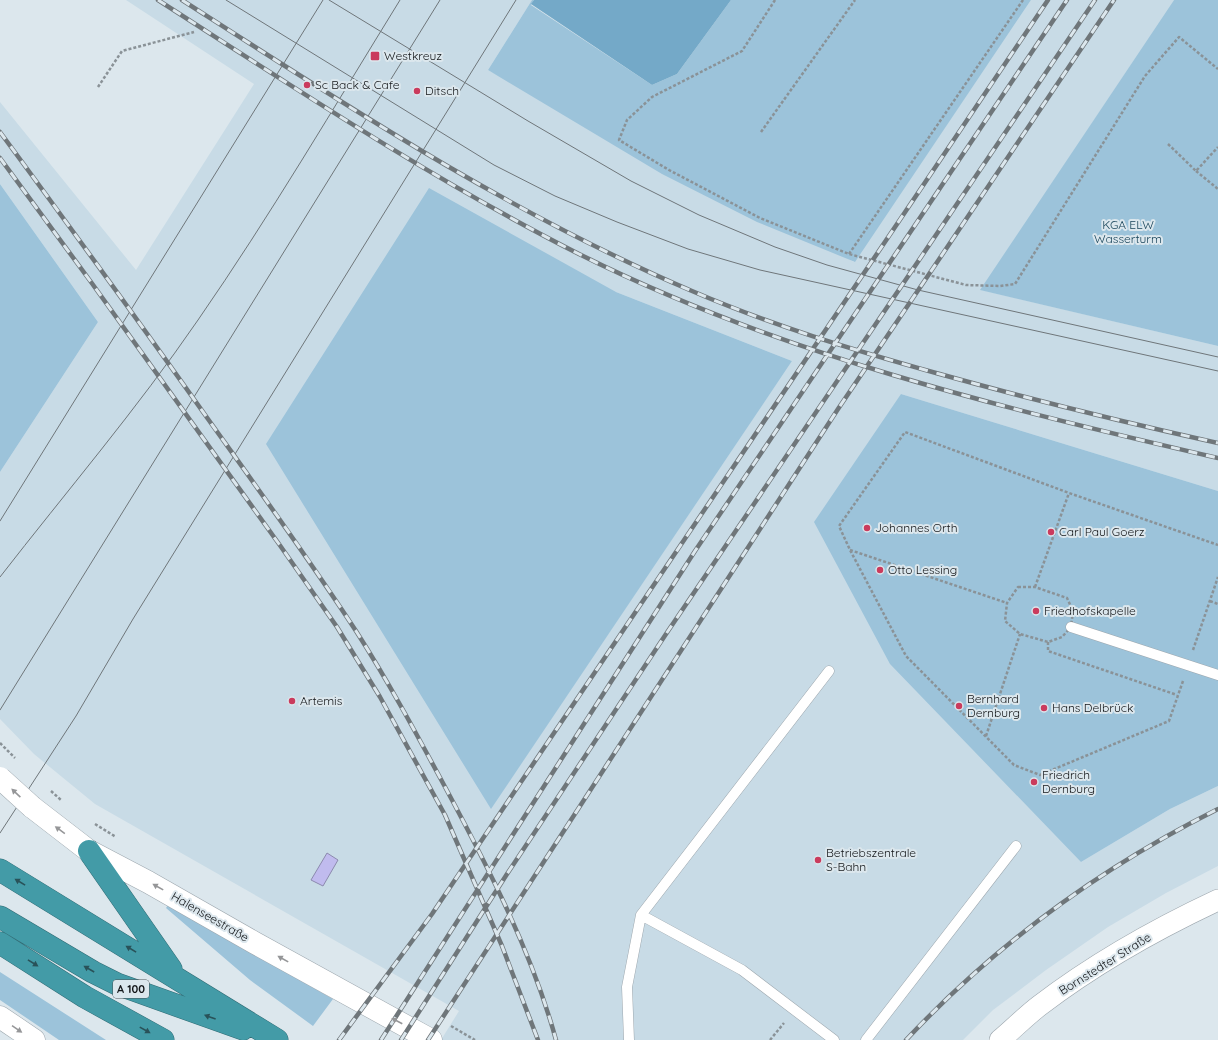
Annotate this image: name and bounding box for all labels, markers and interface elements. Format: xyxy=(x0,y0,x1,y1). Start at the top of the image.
place label: Westkreuz xyxy=(384,48,442,63)
marker: Westkreuz xyxy=(369,50,381,62)
place label: Sc Back & Cafe xyxy=(315,77,400,92)
marker: Sc Back & Cafe xyxy=(302,80,312,90)
place label: Ditsch xyxy=(425,83,459,98)
marker: Ditsch xyxy=(412,86,422,96)
park label: KGA ELW Wasserturm xyxy=(1094,217,1162,246)
place label: Johannes Orth xyxy=(875,520,957,535)
marker: Johannes Orth xyxy=(862,523,872,533)
place label: Carl Paul Goerz xyxy=(1059,524,1145,539)
marker: Carl Paul Goerz xyxy=(1046,527,1056,537)
place label: Otto Lessing xyxy=(888,562,957,577)
marker: Otto Lessing xyxy=(875,565,885,575)
place label: Friedhofskapelle xyxy=(1044,603,1136,618)
marker: Friedhofskapelle xyxy=(1031,606,1041,616)
place label: Bernhard Dernburg xyxy=(967,691,1020,720)
place label: Artemis xyxy=(300,693,343,708)
marker: Artemis xyxy=(287,696,297,706)
place label: Hans Delbrück xyxy=(1052,700,1133,715)
marker: Bernhard Dernburg xyxy=(954,701,964,711)
marker: Hans Delbrück xyxy=(1039,703,1049,713)
place label: Friedrich Dernburg xyxy=(1042,767,1095,796)
marker: Friedrich Dernburg xyxy=(1029,777,1039,787)
one-way arrow xyxy=(11,788,21,797)
one-way arrow xyxy=(54,826,65,834)
place label: Betriebszentrale S-Bahn xyxy=(826,845,916,874)
marker: Betriebszentrale S-Bahn xyxy=(813,855,823,865)
one-way arrow xyxy=(14,878,26,885)
one-way arrow xyxy=(152,884,164,891)
street label: Halenseestraße xyxy=(169,888,252,945)
street label: Bornstedter Straße xyxy=(1056,929,1154,998)
one-way arrow xyxy=(126,945,136,953)
one-way arrow xyxy=(277,955,289,962)
one-way arrow xyxy=(27,960,39,967)
one-way arrow xyxy=(83,966,95,973)
road number: A 100 xyxy=(113,980,149,998)
one-way arrow xyxy=(203,1014,215,1020)
one-way arrow xyxy=(391,1018,403,1025)
one-way arrow xyxy=(12,1025,22,1033)
one-way arrow xyxy=(139,1026,151,1033)

